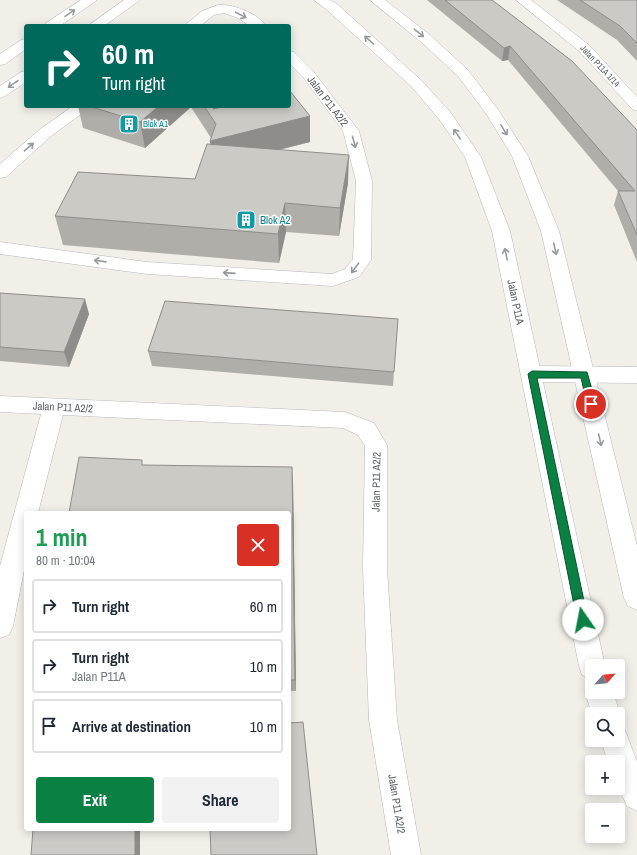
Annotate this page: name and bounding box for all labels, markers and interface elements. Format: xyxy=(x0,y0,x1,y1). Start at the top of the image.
one-way arrow xyxy=(65,9,76,17)
one-way arrow xyxy=(235,11,247,19)
one-way arrow xyxy=(413,29,424,37)
text: 60 m xyxy=(102,35,154,73)
one-way arrow xyxy=(364,35,374,45)
icon: right xyxy=(36,40,88,92)
street label: Jalan P11A 1/14 xyxy=(577,42,623,90)
text: Turn right xyxy=(102,71,165,96)
street label: Jalan P11 A2/2 xyxy=(304,73,352,129)
one-way arrow xyxy=(8,80,19,88)
building icon: Blok A1 xyxy=(118,113,140,135)
place label: Blok A1 xyxy=(143,118,168,130)
one-way arrow xyxy=(500,124,508,135)
one-way arrow xyxy=(453,129,462,140)
one-way arrow xyxy=(350,135,358,148)
one-way arrow xyxy=(24,143,35,152)
building icon: Blok A2 xyxy=(235,209,257,231)
place label: Blok A2 xyxy=(260,213,291,227)
one-way arrow xyxy=(551,242,559,255)
one-way arrow xyxy=(501,248,509,261)
one-way arrow xyxy=(94,257,107,265)
one-way arrow xyxy=(351,263,359,274)
one-way arrow xyxy=(223,270,236,277)
street label: Jalan P11A xyxy=(504,278,528,327)
pin xyxy=(574,387,608,421)
icon: arrive xyxy=(580,393,602,415)
street label: Jalan P11 A2/2 xyxy=(33,398,93,416)
one-way arrow xyxy=(596,433,604,446)
street label: Jalan P11 A2/2 xyxy=(368,452,384,512)
text: 1 min xyxy=(36,521,87,553)
button: close xyxy=(237,524,279,566)
text: 80 m · 10:04 xyxy=(36,552,95,569)
icon: right xyxy=(38,595,60,617)
text: Turn right xyxy=(72,596,129,617)
text: 60 m xyxy=(250,596,277,617)
position arrow xyxy=(562,599,604,641)
text: Turn right xyxy=(72,647,129,668)
icon: right xyxy=(38,655,60,677)
text: 10 m xyxy=(250,656,277,677)
north arrow xyxy=(585,659,625,699)
map controls xyxy=(585,659,625,843)
text: Jalan P11A xyxy=(72,668,126,685)
button: search xyxy=(585,707,625,747)
icon: arrive xyxy=(38,715,60,737)
text: Arrive at destination xyxy=(72,716,191,737)
text: 10 m xyxy=(250,716,277,737)
button: + xyxy=(585,755,625,795)
street label: Jalan P11 A2/2 xyxy=(385,773,409,835)
button: Exit xyxy=(36,777,154,823)
button: Share xyxy=(162,777,279,823)
button: − xyxy=(585,803,625,843)

